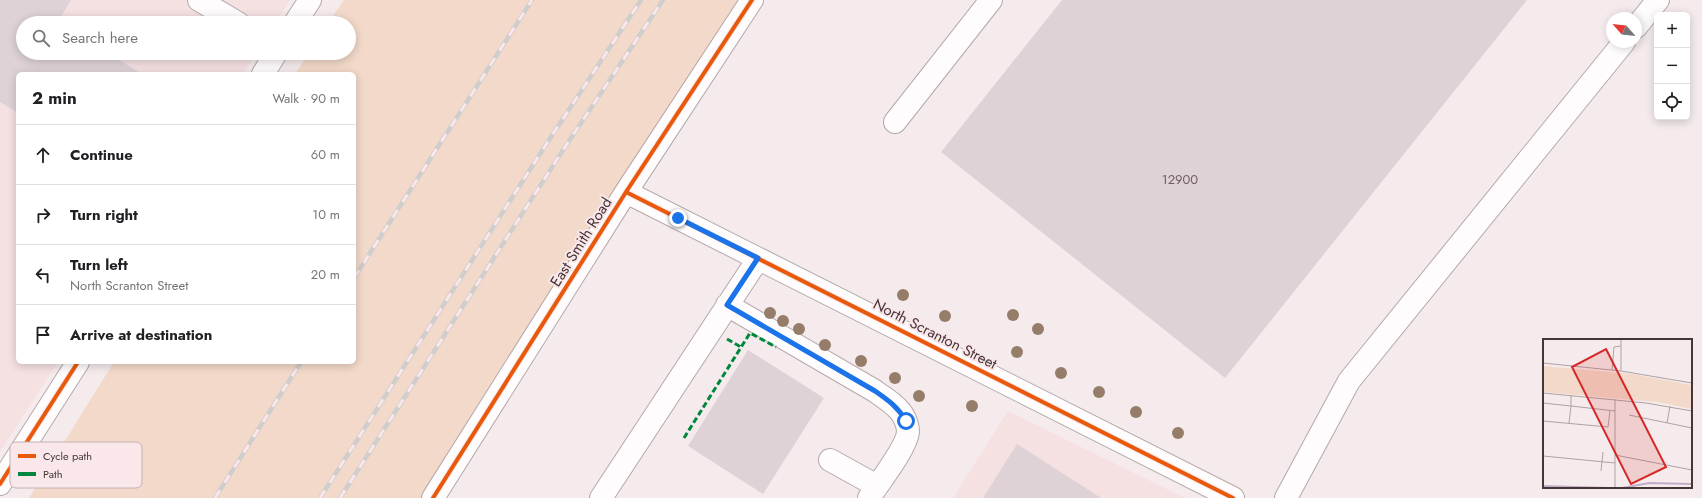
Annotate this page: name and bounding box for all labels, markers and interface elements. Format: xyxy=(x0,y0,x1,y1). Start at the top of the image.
north arrow xyxy=(1606,12,1642,48)
map controls xyxy=(1654,12,1690,120)
button: + xyxy=(1654,12,1690,48)
search box xyxy=(16,16,356,60)
icon: search xyxy=(30,27,52,49)
text: Search here xyxy=(62,27,138,49)
button: − xyxy=(1654,48,1690,84)
button: locate xyxy=(1654,84,1690,120)
text: 2 min xyxy=(32,86,77,110)
text: Walk · 90 m xyxy=(272,89,340,108)
icon: ahead xyxy=(32,144,54,166)
text: Continue xyxy=(70,144,133,166)
text: 60 m xyxy=(311,145,340,164)
house number: 12900 xyxy=(1162,170,1198,189)
street label: East Smith Road xyxy=(545,193,617,291)
icon: right xyxy=(32,204,54,226)
text: Turn right xyxy=(70,204,138,226)
text: 10 m xyxy=(312,205,340,224)
route end xyxy=(669,209,687,227)
text: Turn left xyxy=(70,254,128,276)
icon: left xyxy=(32,264,54,286)
text: 20 m xyxy=(311,265,340,284)
text: North Scranton Street xyxy=(70,276,188,295)
street label: North Scranton Street xyxy=(869,293,1001,375)
icon: arrive xyxy=(32,324,54,346)
text: Arrive at destination xyxy=(70,324,212,346)
inset map xyxy=(1543,339,1692,488)
route start xyxy=(897,412,915,430)
legend xyxy=(10,442,142,488)
text: Cycle path xyxy=(43,448,92,464)
text: Path xyxy=(43,466,62,482)

